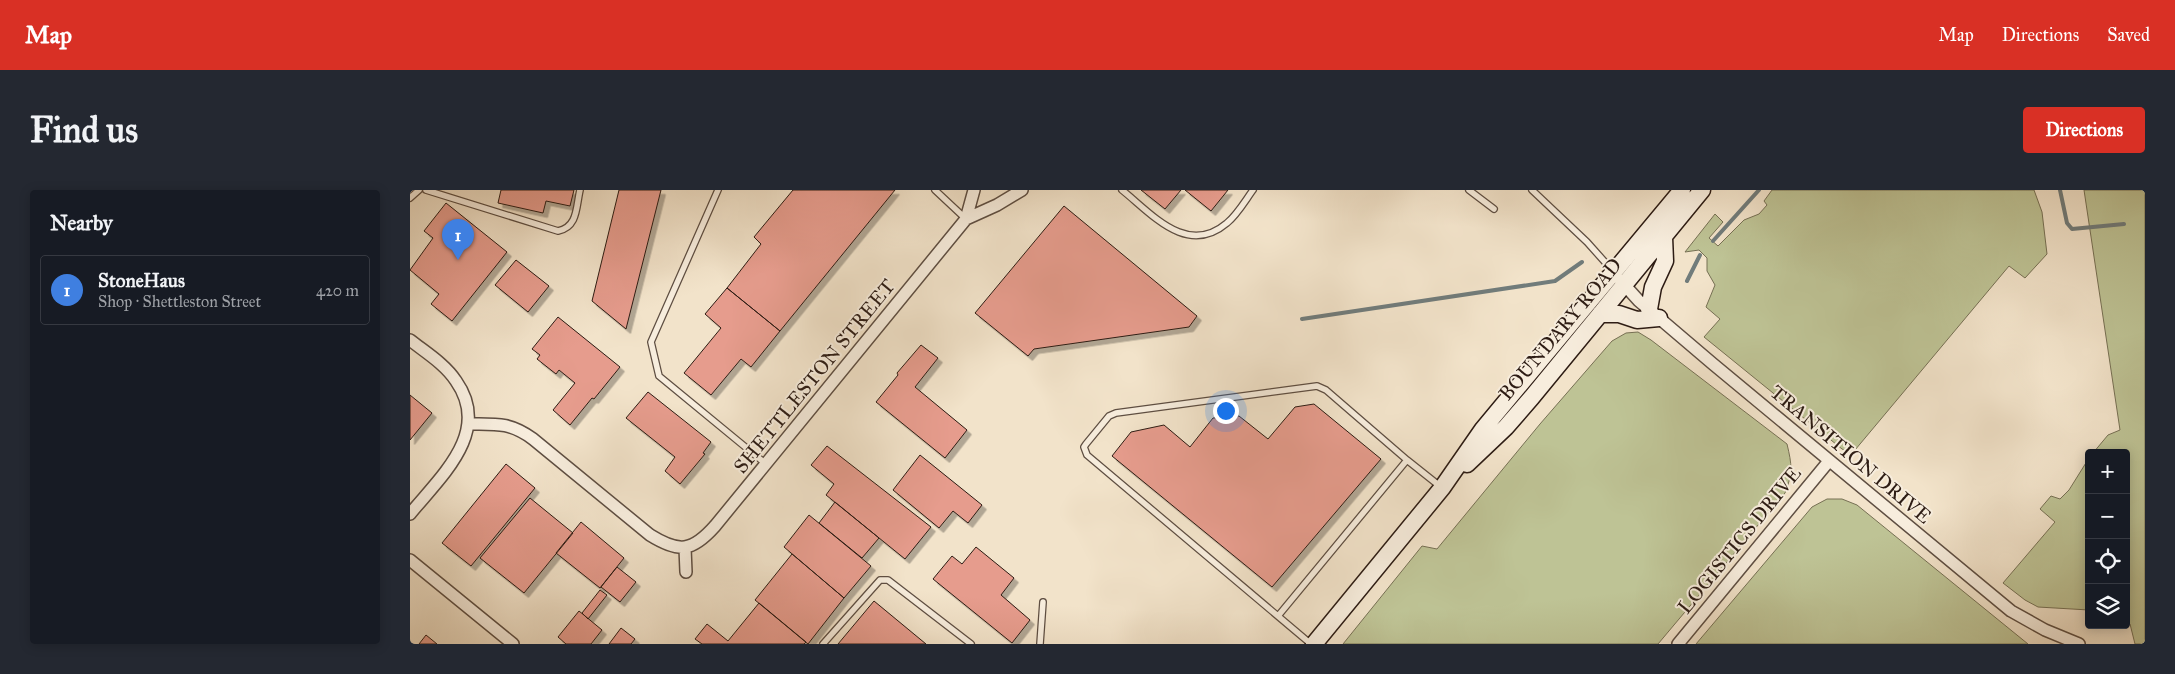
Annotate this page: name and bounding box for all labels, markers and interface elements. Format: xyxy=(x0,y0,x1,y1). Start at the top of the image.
text: Map xyxy=(25,20,72,50)
text: Map xyxy=(1938,24,1974,46)
text: Directions xyxy=(2002,24,2079,46)
text: Saved xyxy=(2107,24,2150,46)
button: Directions xyxy=(2023,107,2145,153)
text: Find us xyxy=(30,109,138,152)
text: Nearby xyxy=(50,210,113,236)
pin: 1 xyxy=(442,219,474,260)
street label: BOUNDARY ROAD xyxy=(1493,253,1627,405)
text: StoneHaus xyxy=(98,269,185,292)
street label: SHETTLESTON STREET xyxy=(728,274,900,478)
text: 1 xyxy=(64,281,70,300)
text: 420 m xyxy=(316,281,359,300)
text: Shop · Shettleston Street xyxy=(98,292,261,311)
street label: TRANSITION DRIVE xyxy=(1766,380,1936,528)
your location xyxy=(1213,398,1239,424)
map controls xyxy=(2085,449,2130,629)
button: + xyxy=(2085,449,2130,494)
street label: LOGISTICS DRIVE xyxy=(1672,461,1806,619)
button: − xyxy=(2085,494,2130,539)
button: locate xyxy=(2085,539,2130,584)
button: layers xyxy=(2085,584,2130,629)

